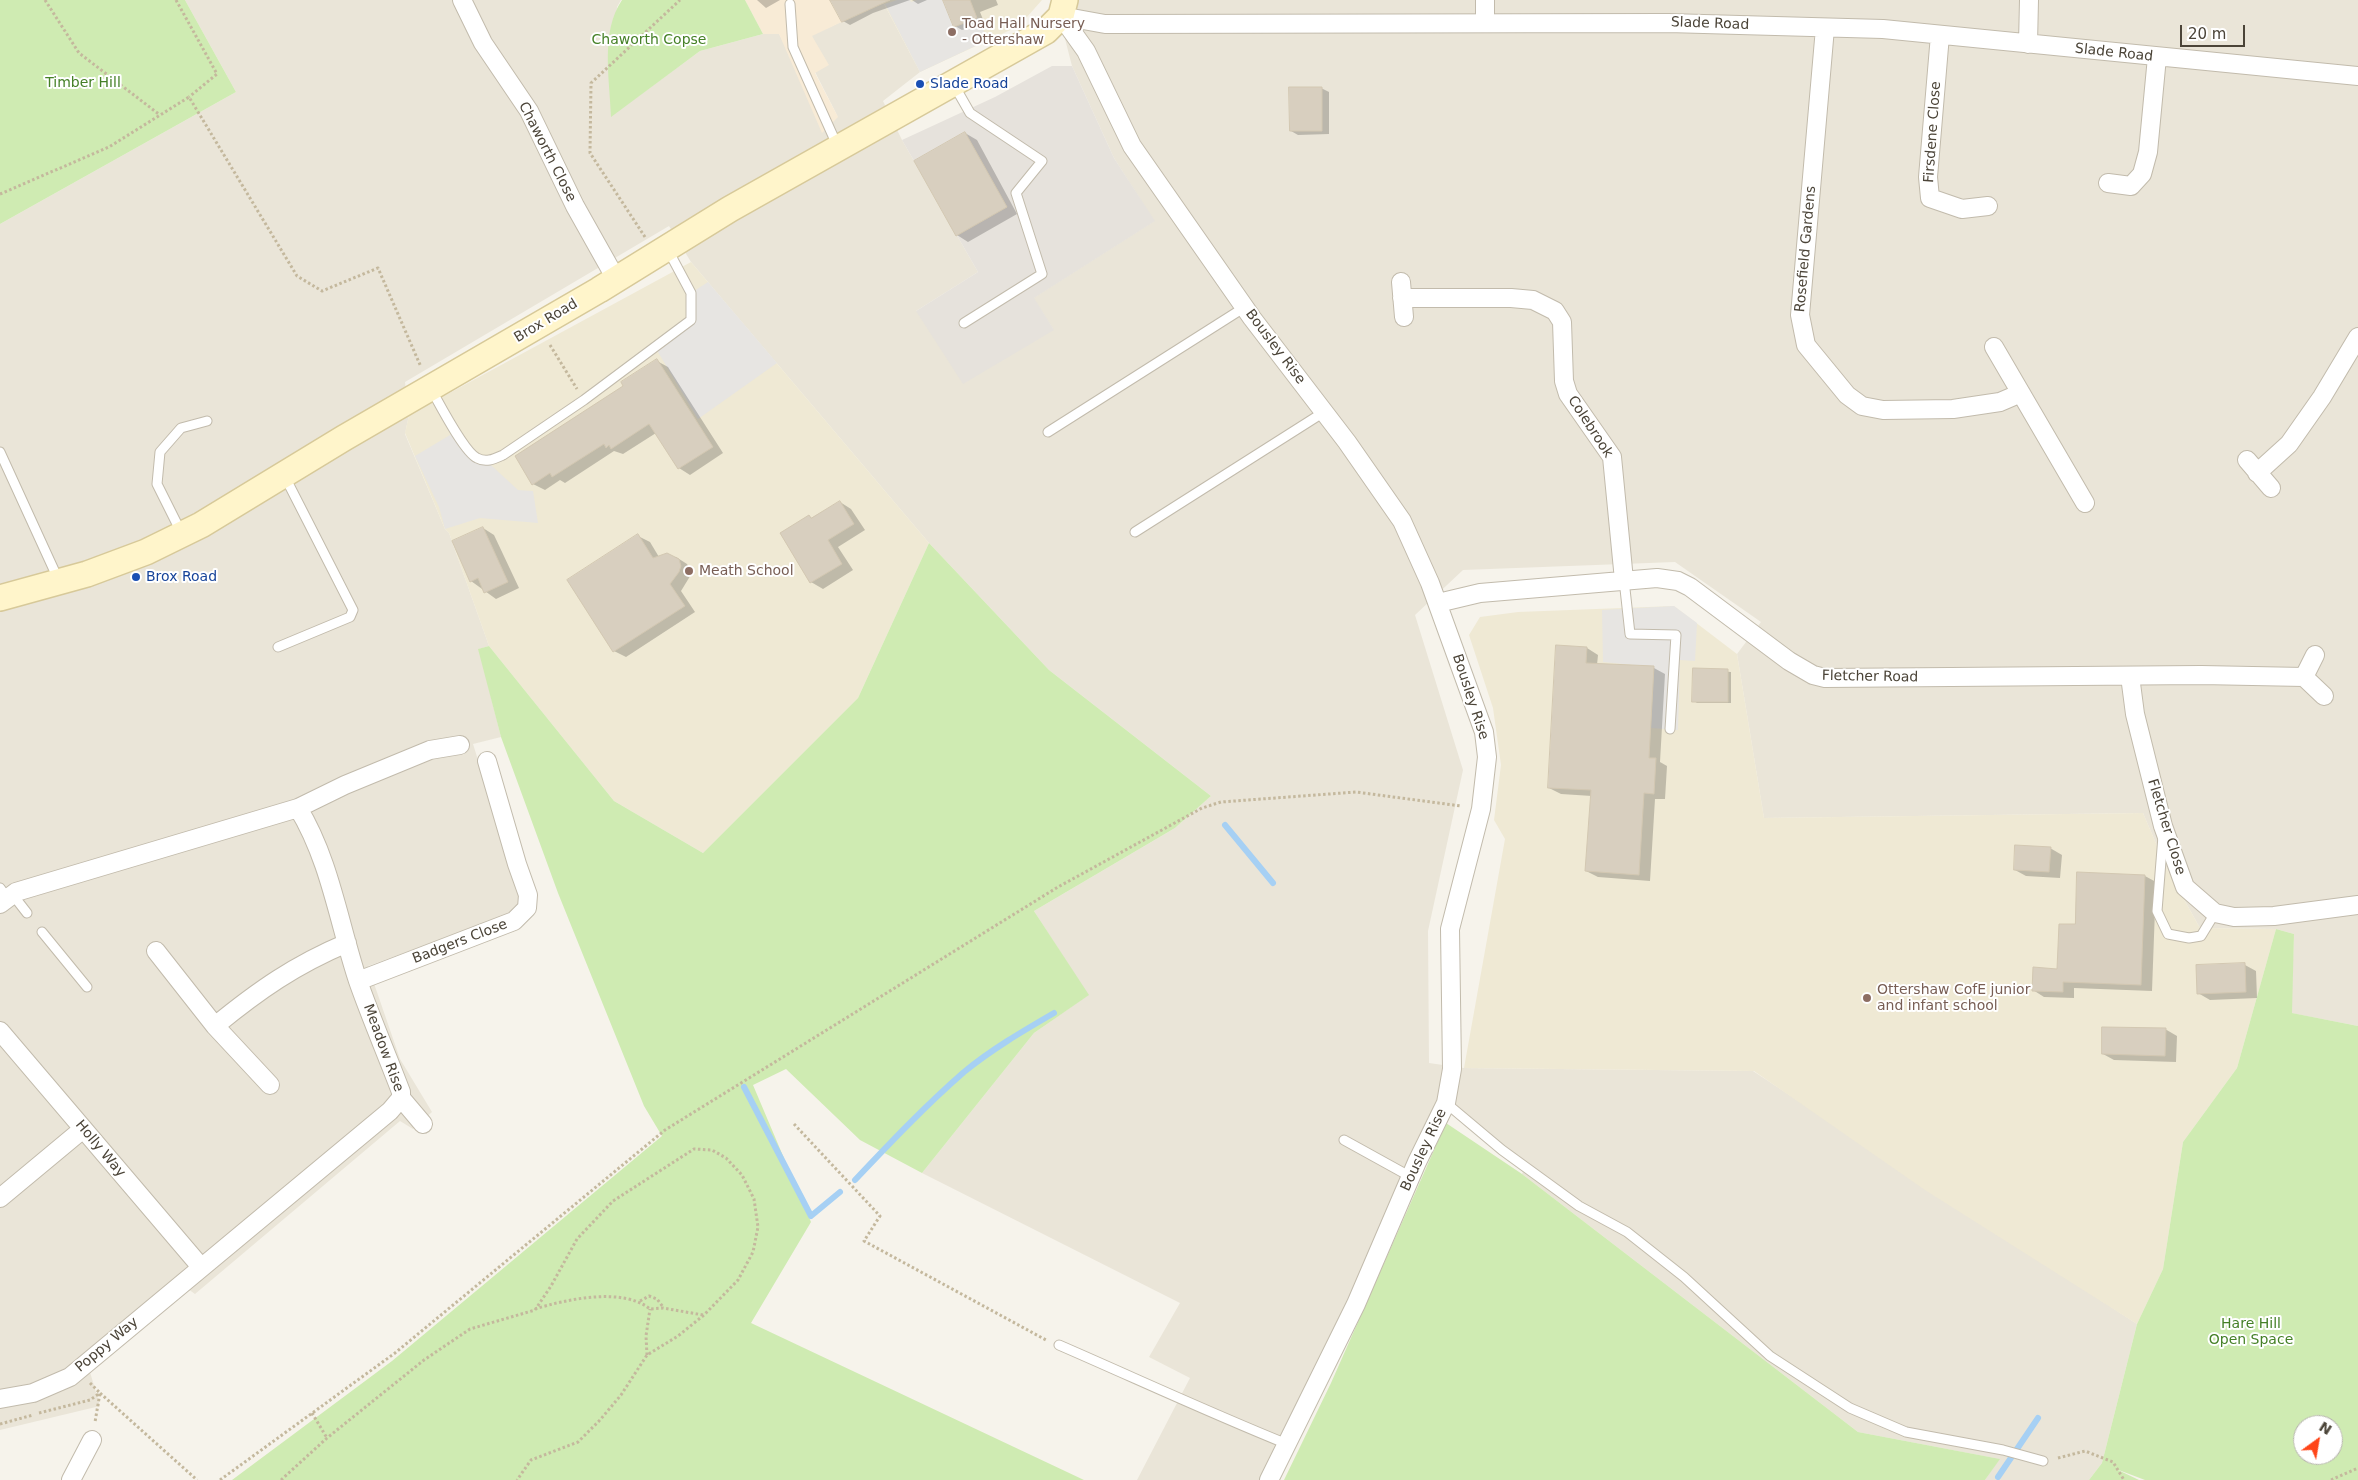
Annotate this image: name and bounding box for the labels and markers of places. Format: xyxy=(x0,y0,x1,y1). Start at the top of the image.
place label: Toad Hall Nursery - Ottershaw xyxy=(962,16,1085,48)
marker: Toad Hall Nursery - Ottershaw xyxy=(946,26,958,38)
place label: Slade Road xyxy=(930,76,1008,92)
marker: Slade Road xyxy=(914,78,926,90)
place label: Meath School xyxy=(699,563,794,579)
marker: Meath School xyxy=(683,565,695,577)
place label: Brox Road xyxy=(146,569,217,585)
marker: Brox Road xyxy=(130,571,142,583)
place label: Ottershaw CofE junior and infant school xyxy=(1877,982,2030,1014)
marker: Ottershaw CofE junior and infant school xyxy=(1861,992,1873,1004)

